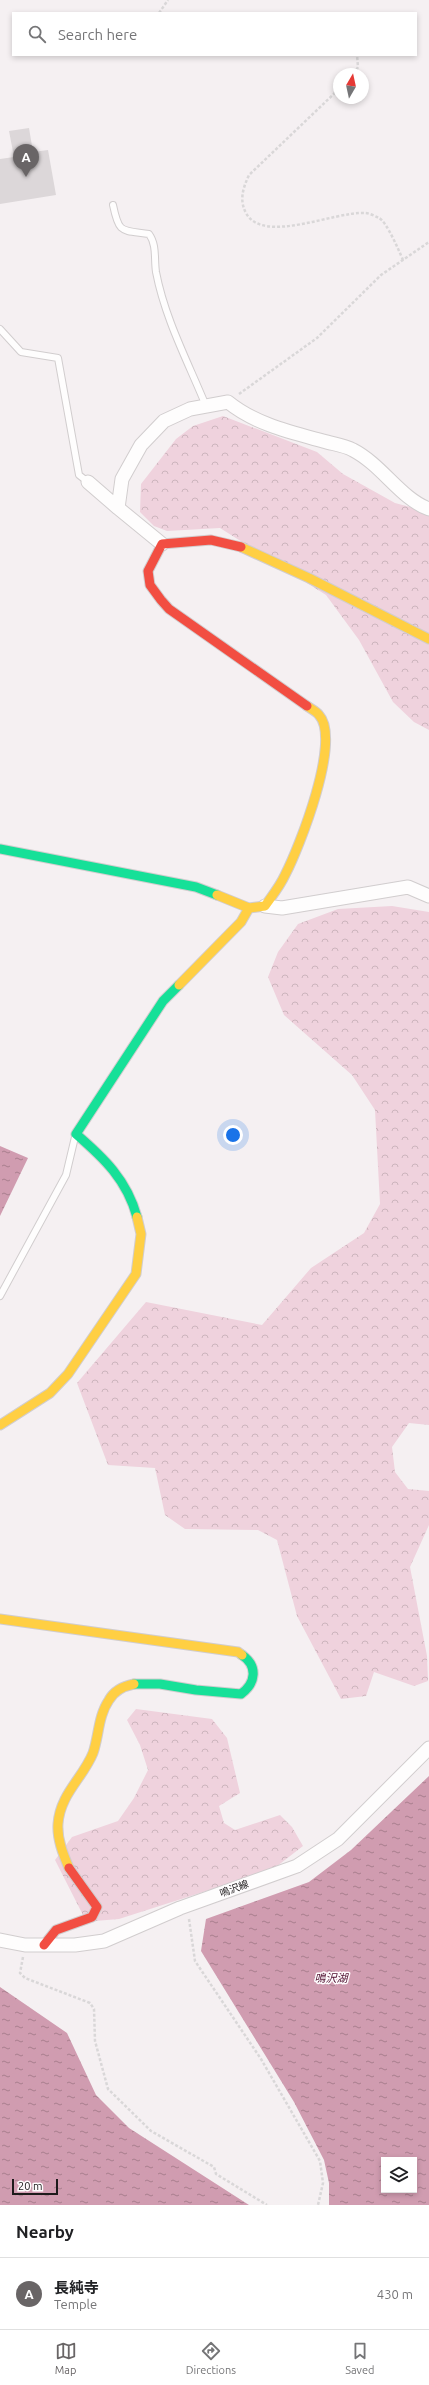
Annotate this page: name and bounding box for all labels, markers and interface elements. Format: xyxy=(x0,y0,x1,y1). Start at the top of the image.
search box xyxy=(12,12,417,56)
icon: search xyxy=(26,23,48,45)
text: Search here xyxy=(58,26,137,43)
north arrow xyxy=(333,68,369,104)
pin: A xyxy=(13,144,39,177)
your location xyxy=(223,1125,243,1145)
street label: 鳴沢線 xyxy=(218,1878,250,1899)
water label: 鳴沢湖 xyxy=(315,1972,349,1984)
map controls xyxy=(381,2157,417,2193)
button: layers xyxy=(381,2157,417,2193)
scale bar xyxy=(12,2177,58,2196)
text: 20 m xyxy=(18,2180,42,2192)
text: Nearby xyxy=(16,2222,74,2241)
text: 長純寺 xyxy=(54,2279,99,2296)
text: A xyxy=(24,2287,34,2301)
text: 430 m xyxy=(377,2287,413,2301)
text: Temple xyxy=(54,2297,97,2311)
tab: Map xyxy=(55,2340,77,2376)
tab: Directions xyxy=(186,2340,236,2376)
tab: Saved xyxy=(345,2340,374,2376)

